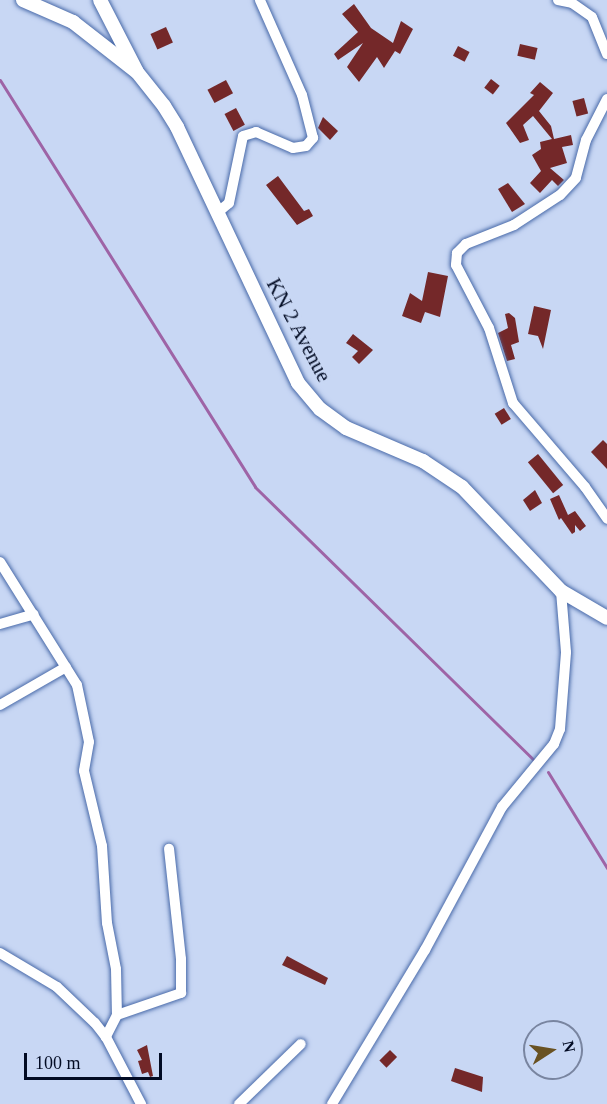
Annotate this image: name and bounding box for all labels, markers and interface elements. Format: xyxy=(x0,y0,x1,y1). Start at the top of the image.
street label: KN 2 Avenue xyxy=(261,273,337,387)
north arrow xyxy=(523,1020,583,1080)
text: N xyxy=(560,1039,579,1054)
scale bar xyxy=(27,1041,165,1079)
text: 100 m xyxy=(35,1053,81,1073)

